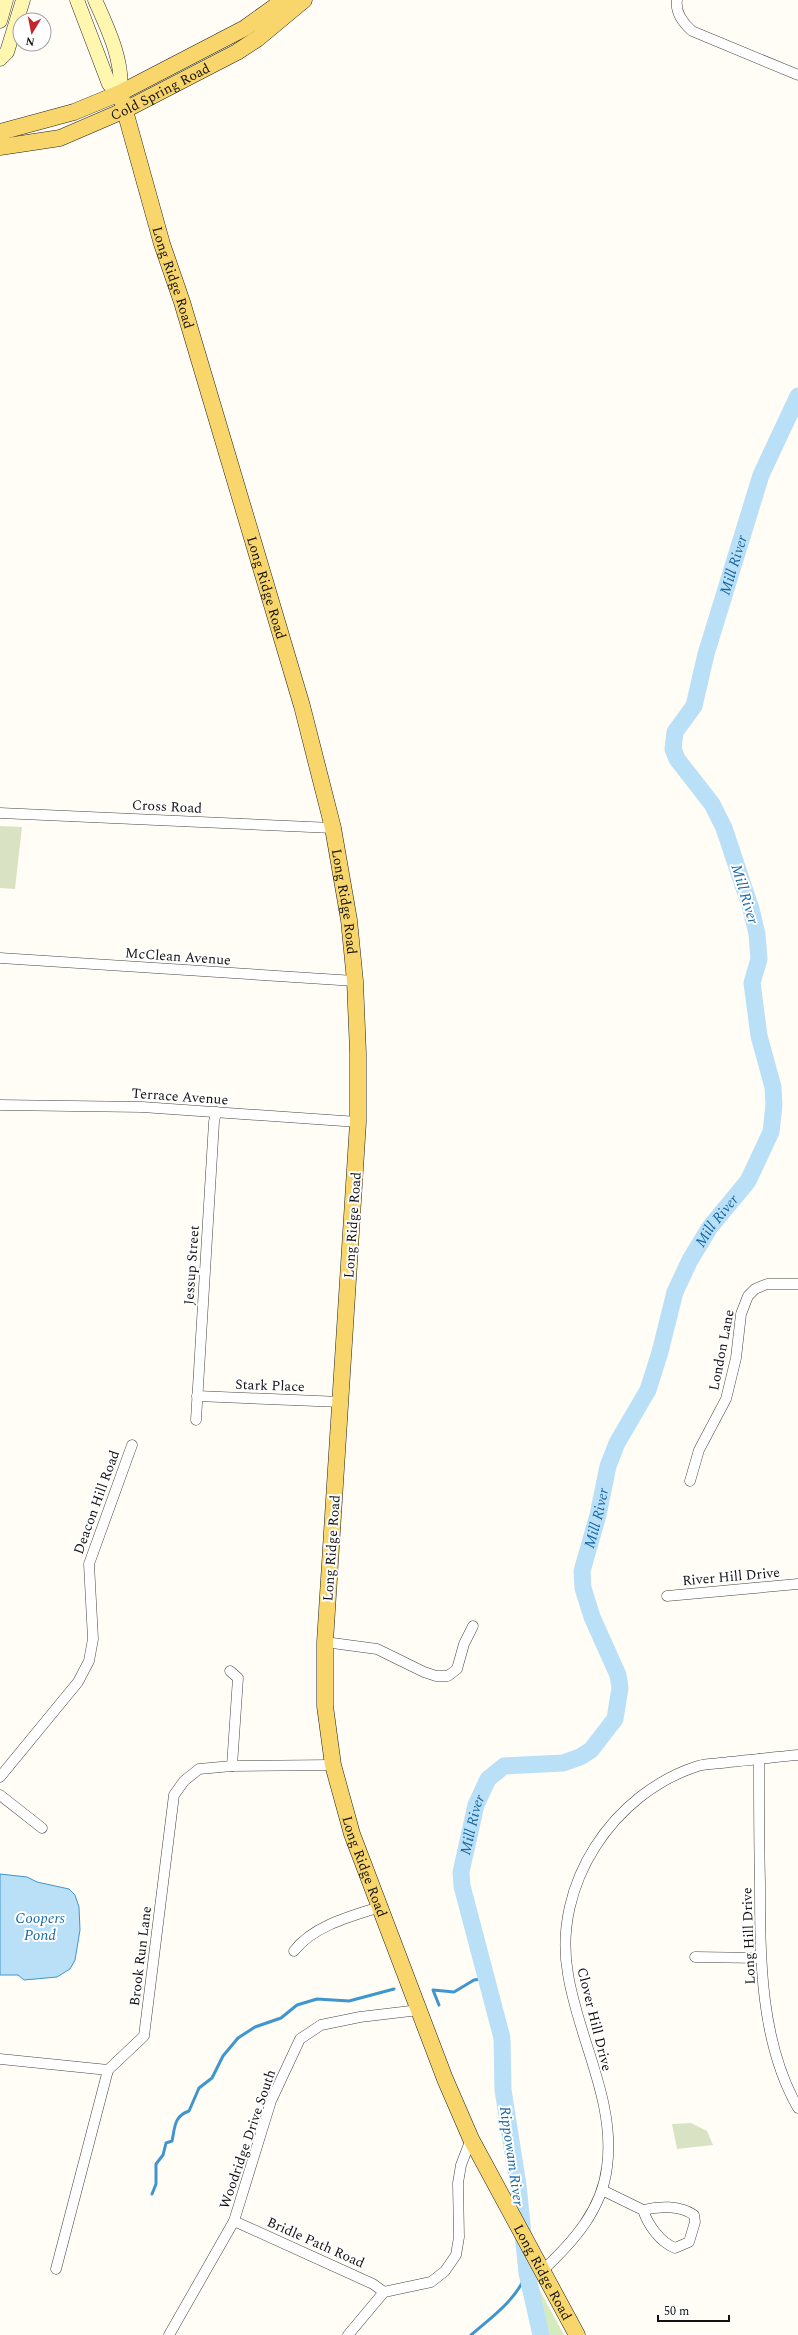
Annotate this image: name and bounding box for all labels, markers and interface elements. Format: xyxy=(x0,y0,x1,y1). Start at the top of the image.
north arrow xyxy=(12,12,52,52)
text: N xyxy=(24,32,36,51)
street label: Cold Spring Road xyxy=(107,58,214,126)
street label: Long Ridge Road xyxy=(147,224,199,331)
water label: Mill River xyxy=(714,532,754,598)
street label: Long Ridge Road xyxy=(241,534,292,642)
street label: Cross Road xyxy=(131,794,203,819)
street label: Long Ridge Road xyxy=(326,847,362,956)
water label: Mill River xyxy=(725,861,765,928)
street label: McClean Avenue xyxy=(124,942,232,971)
street label: Terrace Avenue xyxy=(131,1083,229,1110)
street label: Long Ridge Road xyxy=(338,1171,367,1279)
water label: Mill River xyxy=(689,1189,745,1252)
street label: Jessup Street xyxy=(178,1224,205,1306)
street label: London Lane xyxy=(703,1308,740,1392)
street label: Stark Place xyxy=(235,1374,305,1397)
street label: Deacon Hill Road xyxy=(68,1447,125,1557)
water label: Mill River xyxy=(578,1485,615,1551)
street label: Long Ridge Road xyxy=(317,1494,346,1602)
street label: River Hill Drive xyxy=(681,1562,781,1591)
water label: Mill River xyxy=(454,1790,492,1857)
street label: Long Ridge Road xyxy=(336,1813,393,1920)
street label: Long Hill Drive xyxy=(736,1887,761,1985)
street label: Brook Run Lane xyxy=(124,1905,157,2007)
water label: Coopers Pond xyxy=(15,1907,66,1947)
street label: Clover Hill Drive xyxy=(571,1965,618,2073)
street label: Woodridge Drive South xyxy=(214,2067,281,2212)
water label: Rippowam River xyxy=(493,2105,530,2208)
street label: Bridle Path Road xyxy=(264,2212,368,2273)
street label: Long Ridge Road xyxy=(508,2220,577,2324)
scale bar xyxy=(658,2297,729,2323)
text: 50 m xyxy=(664,2302,689,2321)

